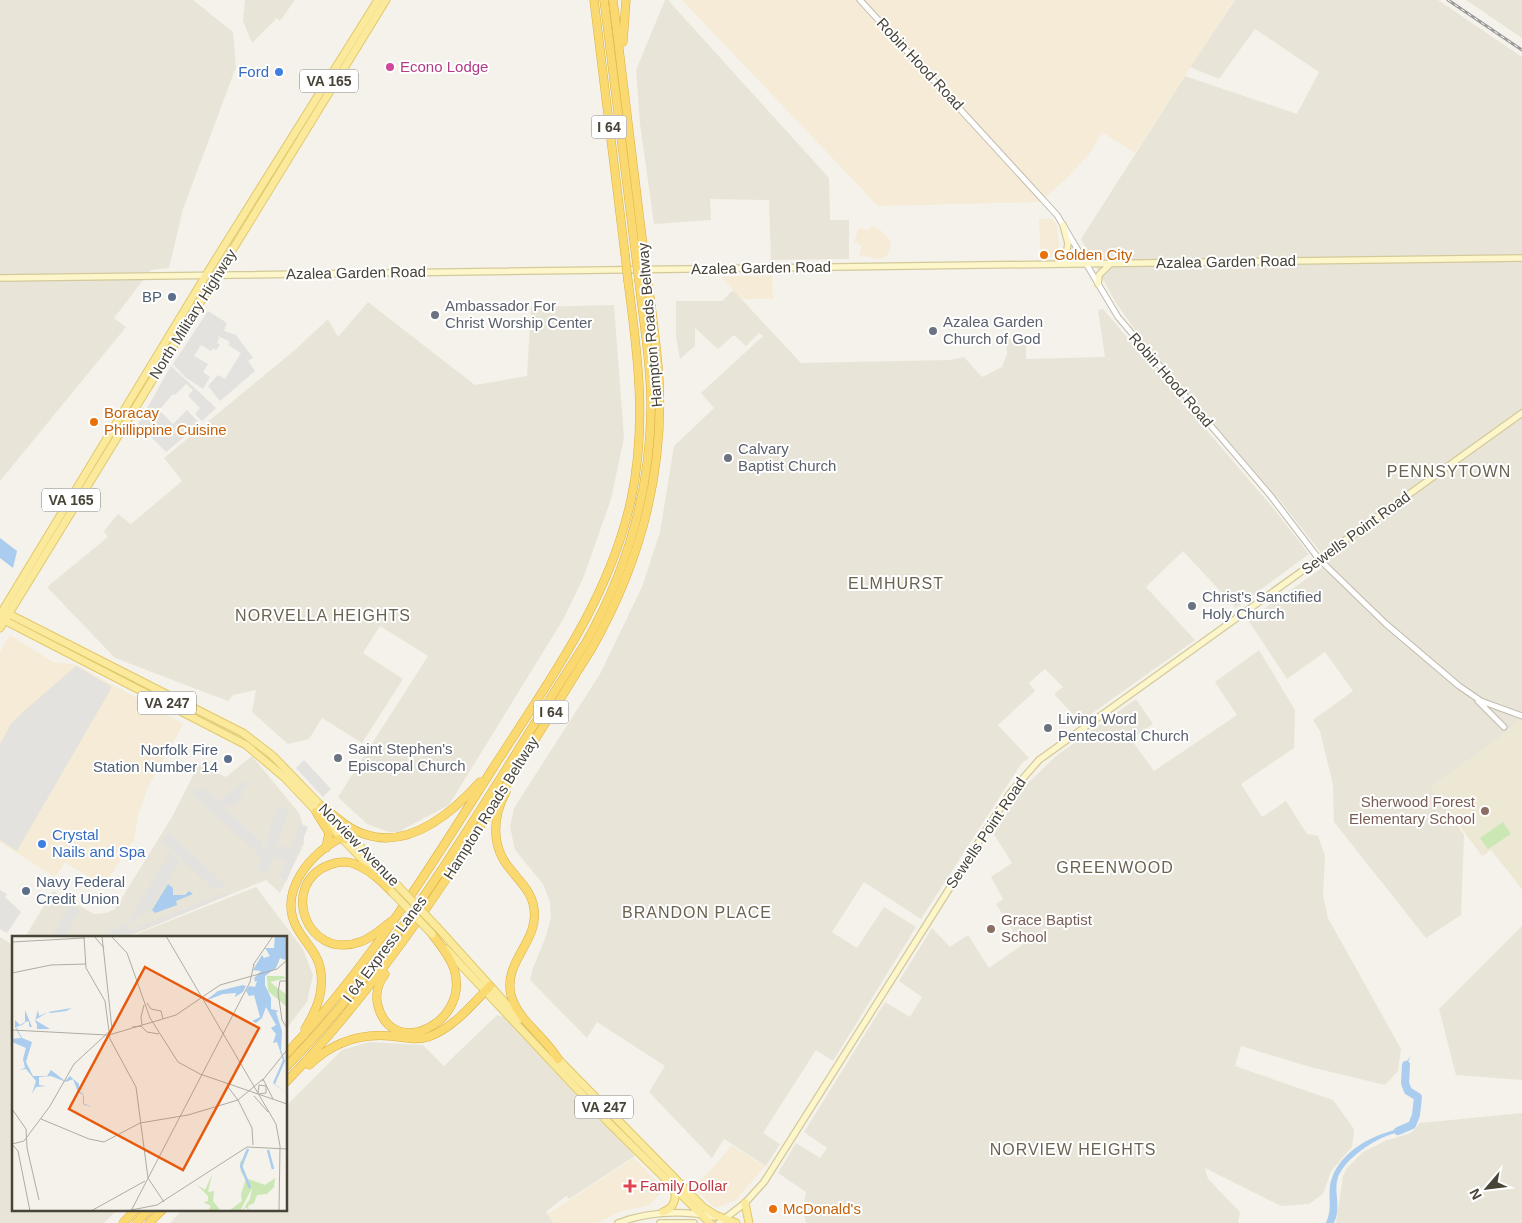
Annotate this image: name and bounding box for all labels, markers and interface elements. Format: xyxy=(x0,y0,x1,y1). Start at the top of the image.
street label: Robin Hood Road xyxy=(873,14,967,113)
place label: Econo Lodge xyxy=(400,58,488,75)
marker: Econo Lodge xyxy=(384,61,396,73)
place label: Ford xyxy=(238,63,269,80)
marker: Ford xyxy=(273,66,285,78)
road number: VA 165 xyxy=(300,70,358,92)
road number: I 64 xyxy=(592,115,626,138)
street label: Hampton Roads Beltway xyxy=(634,242,665,408)
street label: North Military Highway xyxy=(146,245,240,382)
place label: Golden City xyxy=(1054,246,1133,263)
marker: Golden City xyxy=(1038,249,1050,261)
street label: Azalea Garden Road xyxy=(1156,252,1296,271)
street label: Azalea Garden Road xyxy=(691,258,831,277)
street label: Azalea Garden Road xyxy=(286,263,426,282)
place label: BP xyxy=(142,288,162,305)
marker: BP xyxy=(166,291,178,303)
place label: Ambassador For Christ Worship Center xyxy=(445,297,592,331)
marker: Ambassador For Christ Worship Center xyxy=(429,309,441,321)
place label: Azalea Garden Church of God xyxy=(943,313,1043,347)
marker: Azalea Garden Church of God xyxy=(927,325,939,337)
street label: Robin Hood Road xyxy=(1126,329,1217,430)
place label: Boracay Phillippine Cuisine xyxy=(104,404,227,438)
marker: Boracay Phillippine Cuisine xyxy=(88,416,100,428)
place label: Calvary Baptist Church xyxy=(738,440,836,474)
marker: Calvary Baptist Church xyxy=(722,452,734,464)
district label: PENNSYTOWN xyxy=(1387,463,1511,480)
street label: Sewells Point Road xyxy=(1298,487,1413,578)
road number: VA 165 xyxy=(42,488,100,512)
district label: ELMHURST xyxy=(848,575,944,592)
place label: Christ's Sanctified Holy Church xyxy=(1202,588,1322,622)
marker: Christ's Sanctified Holy Church xyxy=(1186,600,1198,612)
district label: NORVELLA HEIGHTS xyxy=(235,607,411,624)
road number: VA 247 xyxy=(138,691,196,714)
road number: I 64 xyxy=(534,700,568,724)
place label: Living Word Pentecostal Church xyxy=(1058,710,1189,744)
marker: Living Word Pentecostal Church xyxy=(1042,722,1054,734)
street label: Hampton Roads Beltway xyxy=(440,733,542,882)
place label: Saint Stephen's Episcopal Church xyxy=(348,740,466,774)
place label: Norfolk Fire Station Number 14 xyxy=(93,741,218,775)
marker: Saint Stephen's Episcopal Church xyxy=(332,752,344,764)
marker: Norfolk Fire Station Number 14 xyxy=(222,753,234,765)
street label: Sewells Point Road xyxy=(942,774,1029,891)
place label: Sherwood Forest Elementary School xyxy=(1349,793,1476,827)
street label: Norview Avenue xyxy=(316,800,403,889)
marker: Sherwood Forest Elementary School xyxy=(1479,805,1491,817)
place label: Crystal Nails and Spa xyxy=(52,826,146,860)
marker: Crystal Nails and Spa xyxy=(36,838,48,850)
district label: GREENWOOD xyxy=(1056,859,1174,876)
place label: Navy Federal Credit Union xyxy=(36,873,125,907)
marker: Navy Federal Credit Union xyxy=(20,885,32,897)
street label: I 64 Express Lanes xyxy=(339,892,430,1005)
district label: BRANDON PLACE xyxy=(622,904,772,921)
place label: Grace Baptist School xyxy=(1001,911,1093,945)
marker: Grace Baptist School xyxy=(985,923,997,935)
inset map xyxy=(12,936,288,1210)
road number: VA 247 xyxy=(575,1096,633,1118)
district label: NORVIEW HEIGHTS xyxy=(990,1141,1156,1158)
north arrow xyxy=(1462,1163,1512,1213)
place label: Family Dollar xyxy=(640,1177,728,1194)
marker: Family Dollar xyxy=(624,1180,636,1192)
text: N xyxy=(1466,1186,1485,1202)
place label: McDonald's xyxy=(783,1200,861,1217)
marker: McDonald's xyxy=(767,1203,779,1215)

